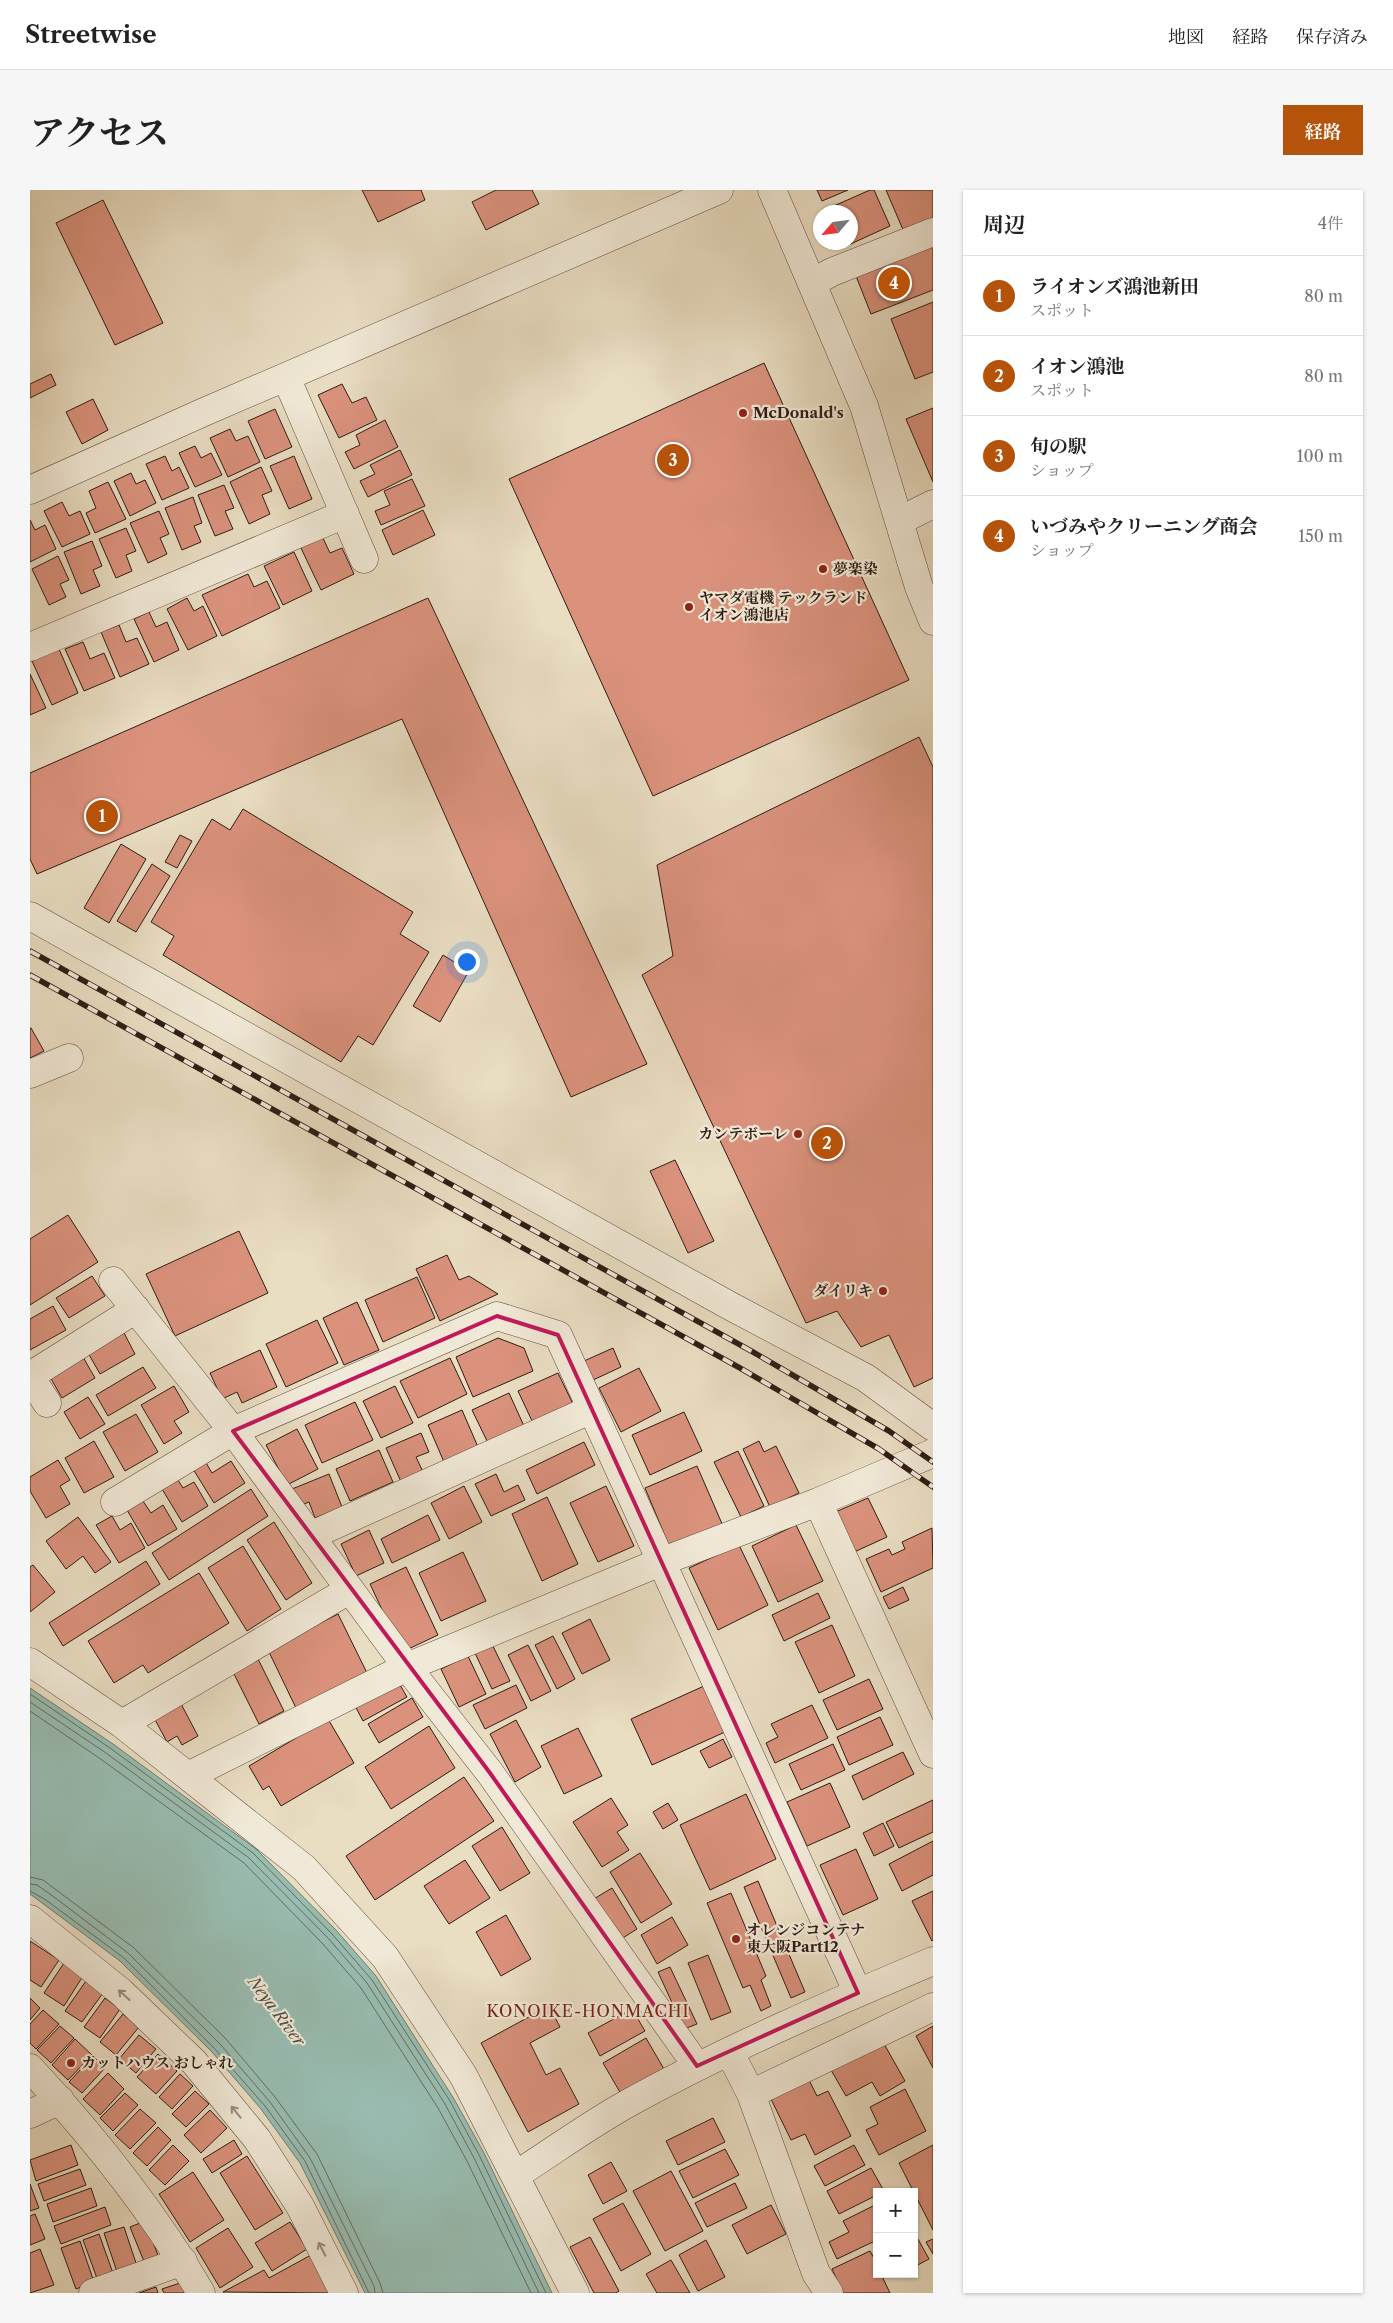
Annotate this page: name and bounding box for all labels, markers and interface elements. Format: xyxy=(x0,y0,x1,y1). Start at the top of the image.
text: Streetwise xyxy=(25,20,157,49)
text: 地図 xyxy=(1168,26,1204,48)
text: 経路 xyxy=(1232,26,1268,48)
text: 保存済み xyxy=(1296,26,1368,48)
button: 経路 xyxy=(1283,105,1363,155)
text: アクセス xyxy=(30,111,169,154)
north arrow xyxy=(813,205,858,250)
text: 周辺 xyxy=(983,212,1025,237)
text: 4件 xyxy=(1318,213,1343,233)
pin: 4 xyxy=(878,264,910,302)
text: ライオンズ鴻池新田 xyxy=(1030,275,1199,298)
text: 1 xyxy=(995,286,1003,306)
text: 80 m xyxy=(1304,286,1343,306)
text: スポット xyxy=(1030,300,1094,320)
text: イオン鴻池 xyxy=(1030,355,1124,378)
text: 2 xyxy=(994,366,1004,386)
text: 80 m xyxy=(1304,366,1343,386)
text: スポット xyxy=(1030,380,1094,400)
place label: McDonald's xyxy=(753,403,844,422)
marker: McDonald's xyxy=(737,407,749,419)
text: 旬の駅 xyxy=(1030,435,1087,458)
pin: 3 xyxy=(657,441,689,479)
text: 3 xyxy=(994,446,1004,466)
text: 100 m xyxy=(1297,446,1343,466)
text: ショップ xyxy=(1030,460,1094,480)
text: いづみやクリーニング商会 xyxy=(1030,515,1258,538)
text: 4 xyxy=(994,526,1004,546)
text: 150 m xyxy=(1298,526,1343,546)
text: ショップ xyxy=(1030,540,1094,560)
place label: 夢楽染 xyxy=(833,559,878,578)
marker: 夢楽染 xyxy=(817,563,829,575)
place label: ヤマダ電機 テックランド イオン鴻池店 xyxy=(699,588,868,624)
marker: ヤマダ電機 テックランド イオン鴻池店 xyxy=(683,601,695,613)
pin: 1 xyxy=(86,797,118,835)
your location xyxy=(454,949,480,975)
place label: カンテボーレ xyxy=(698,1124,788,1143)
pin: 2 xyxy=(811,1124,843,1162)
marker: カンテボーレ xyxy=(792,1128,804,1140)
place label: ダイリキ xyxy=(813,1281,873,1300)
marker: ダイリキ xyxy=(877,1285,889,1297)
place label: オレンジコンテナ 東大阪Part12 xyxy=(746,1920,865,1956)
marker: オレンジコンテナ 東大阪Part12 xyxy=(730,1933,742,1945)
water label: Neya River xyxy=(243,1970,311,2051)
one-way arrow xyxy=(117,1989,130,2001)
district label: KONOIKE-HONMACHI xyxy=(486,2001,690,2021)
place label: カットハウス おしゃれ xyxy=(81,2053,234,2072)
marker: カットハウス おしゃれ xyxy=(65,2057,77,2069)
one-way arrow xyxy=(230,2106,241,2119)
map controls xyxy=(873,2188,918,2278)
button: + xyxy=(873,2188,918,2233)
button: − xyxy=(873,2233,918,2278)
one-way arrow xyxy=(317,2242,327,2257)

